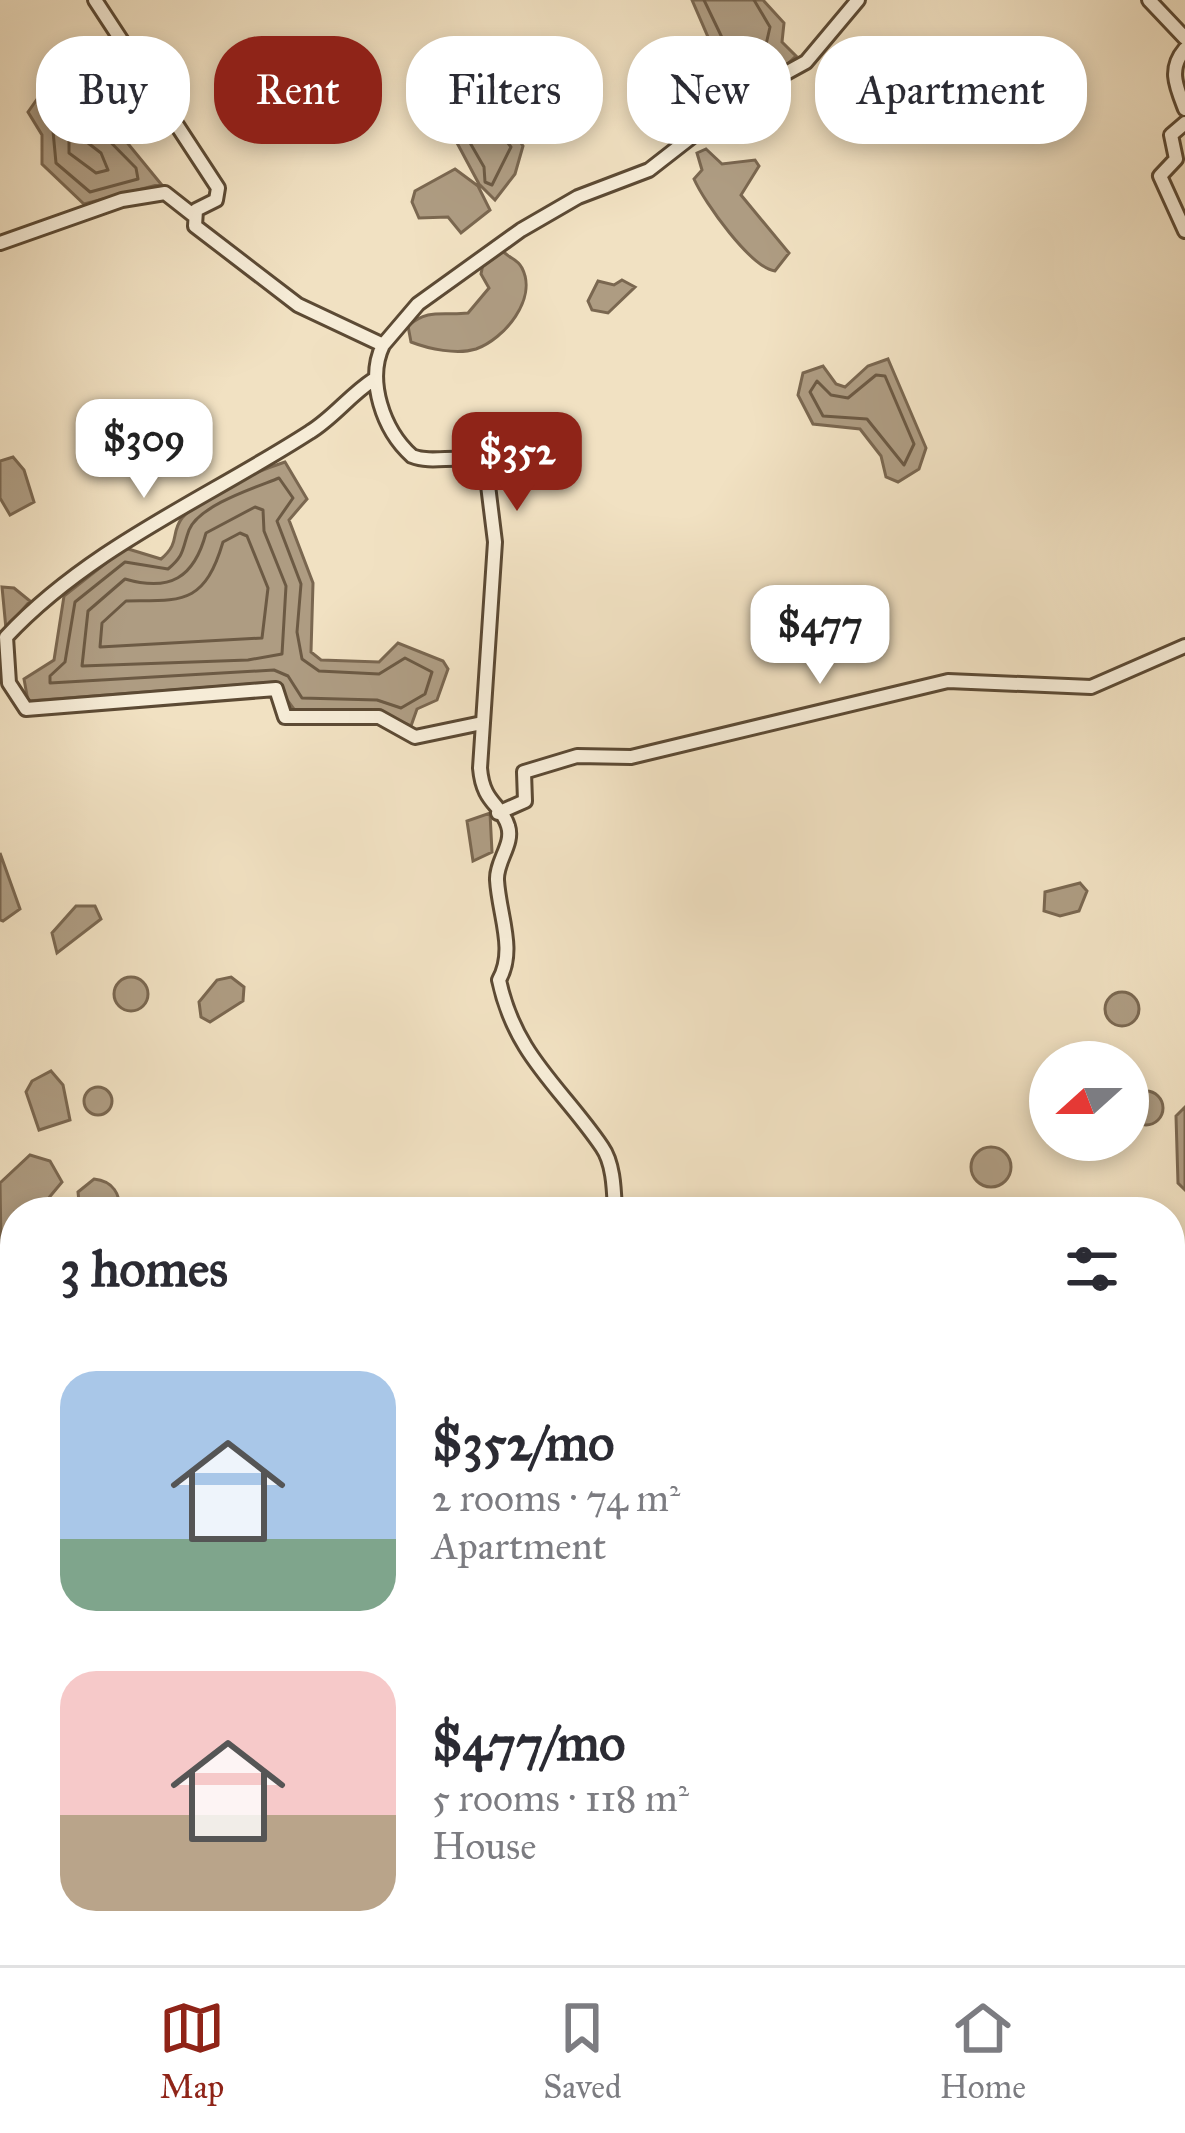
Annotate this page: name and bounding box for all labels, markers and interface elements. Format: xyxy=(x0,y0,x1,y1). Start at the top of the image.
chip: Buy xyxy=(36,36,190,144)
chip: Rent xyxy=(214,36,382,144)
chip: Filters xyxy=(406,36,603,144)
chip: New xyxy=(627,36,791,144)
chip: Apartment xyxy=(815,36,1087,144)
pin: $309 xyxy=(73,399,215,501)
pin: $352 xyxy=(446,412,588,514)
text: $309 xyxy=(103,414,185,462)
text: $352 xyxy=(479,427,555,475)
pin: $477 xyxy=(749,585,891,687)
text: $477 xyxy=(777,600,863,648)
north arrow xyxy=(1029,1041,1149,1161)
map controls xyxy=(1029,1041,1149,1161)
icon: filters xyxy=(1059,1236,1125,1302)
text: 3 homes xyxy=(60,1238,228,1300)
text: $352/mo xyxy=(432,1412,614,1474)
icon: home xyxy=(156,1419,300,1563)
text: 2 rooms · 74 m² xyxy=(432,1474,680,1522)
text: Apartment xyxy=(432,1522,606,1570)
text: $477/mo xyxy=(432,1712,625,1774)
icon: home xyxy=(156,1719,300,1863)
text: 5 rooms · 118 m² xyxy=(432,1774,689,1822)
text: House xyxy=(432,1822,536,1870)
tab: Map xyxy=(159,1995,225,2107)
tab: Saved xyxy=(543,1995,622,2107)
tab: Home xyxy=(940,1995,1026,2107)

